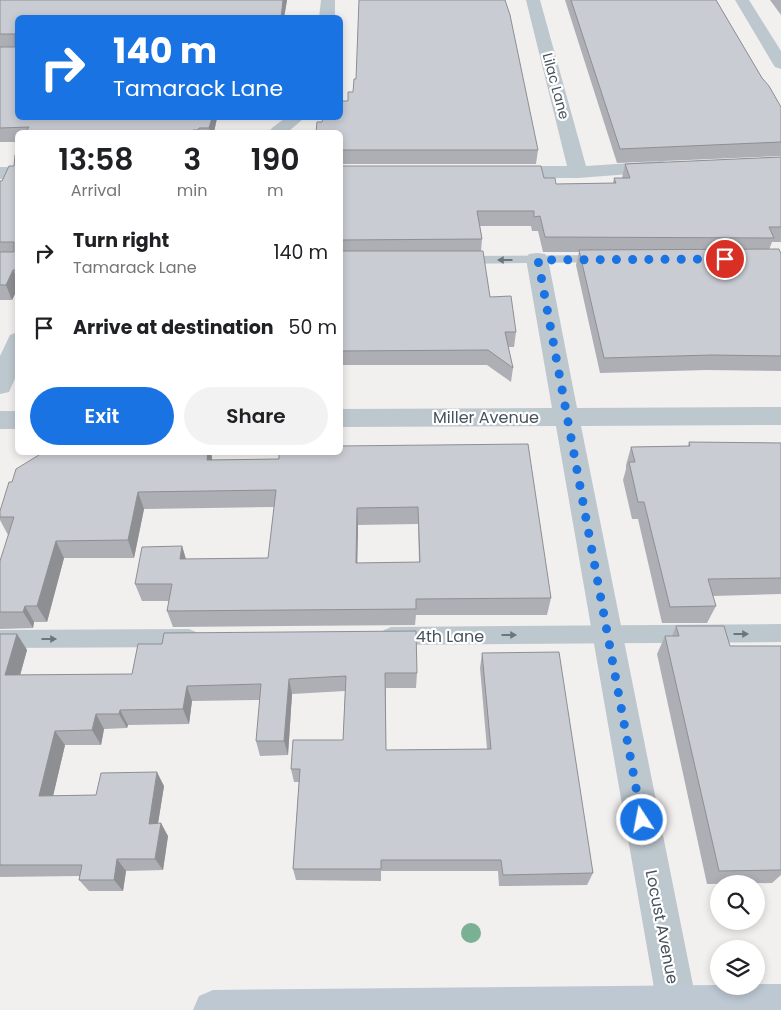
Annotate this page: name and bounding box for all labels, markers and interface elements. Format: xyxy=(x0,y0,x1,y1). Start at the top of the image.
text: 140 m xyxy=(113,26,217,75)
icon: right xyxy=(30,35,95,100)
street label: Lilac Lane xyxy=(538,51,575,122)
text: Tamarack Lane xyxy=(113,73,283,104)
text: 13:58 xyxy=(58,138,134,181)
text: 3 xyxy=(183,138,201,181)
text: 190 xyxy=(251,138,300,181)
text: Arrival xyxy=(71,179,121,202)
text: min xyxy=(177,179,207,202)
text: m xyxy=(267,179,283,202)
text: Turn right xyxy=(73,227,169,254)
pin xyxy=(704,238,746,280)
icon: right xyxy=(30,239,58,267)
text: 140 m xyxy=(273,239,328,266)
icon: arrive xyxy=(711,245,739,273)
text: Tamarack Lane xyxy=(73,256,197,279)
one-way arrow xyxy=(497,256,513,264)
icon: arrive xyxy=(30,314,58,342)
text: Arrive at destination xyxy=(73,314,274,341)
text: 50 m xyxy=(289,314,337,341)
button: Exit xyxy=(30,387,174,445)
button: Share xyxy=(184,387,328,445)
street label: Miller Avenue xyxy=(433,406,539,429)
street label: 4th Lane xyxy=(416,625,484,648)
one-way arrow xyxy=(733,630,749,638)
one-way arrow xyxy=(501,631,517,639)
one-way arrow xyxy=(41,635,57,643)
position arrow xyxy=(615,793,667,845)
street label: Locust Avenue xyxy=(640,868,684,986)
map controls xyxy=(710,875,765,995)
button: search xyxy=(710,875,765,930)
button: layers xyxy=(710,940,765,995)

